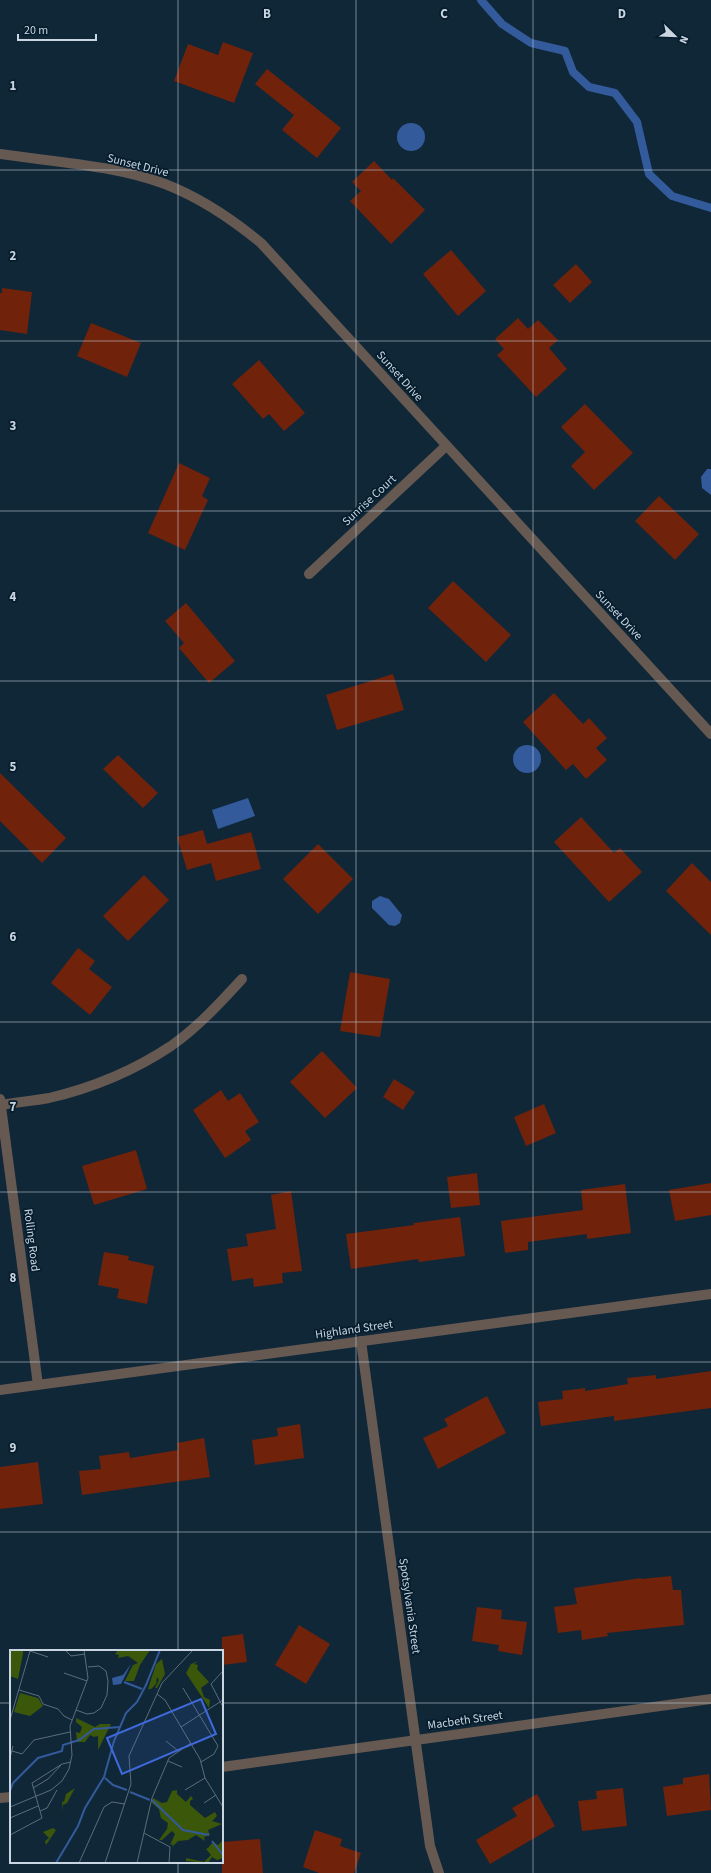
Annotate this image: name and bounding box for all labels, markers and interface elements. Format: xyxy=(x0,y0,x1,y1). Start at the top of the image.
text: B xyxy=(263,5,271,23)
text: C xyxy=(440,5,448,23)
text: D xyxy=(618,5,626,23)
scale bar xyxy=(18,16,96,42)
north arrow xyxy=(655,16,695,56)
text: 20 m xyxy=(24,22,48,39)
text: N xyxy=(675,33,692,46)
text: 1 xyxy=(10,77,17,95)
street label: Sunset Drive xyxy=(105,150,170,181)
text: 2 xyxy=(10,247,17,265)
street label: Sunset Drive xyxy=(372,347,427,405)
text: 3 xyxy=(10,417,17,435)
street label: Sunrise Court xyxy=(339,471,400,530)
street label: Sunset Drive xyxy=(591,587,646,644)
text: 4 xyxy=(10,588,17,606)
text: 5 xyxy=(10,758,17,776)
text: 6 xyxy=(10,928,17,946)
text: 7 xyxy=(10,1098,17,1116)
street label: Rolling Road xyxy=(19,1208,44,1272)
text: 8 xyxy=(10,1269,17,1287)
street label: Highland Street xyxy=(314,1316,394,1343)
text: 9 xyxy=(10,1439,17,1457)
street label: Spotsylvania Street xyxy=(394,1557,425,1655)
inset map xyxy=(10,1650,223,1863)
street label: Macbeth Street xyxy=(426,1707,504,1734)

